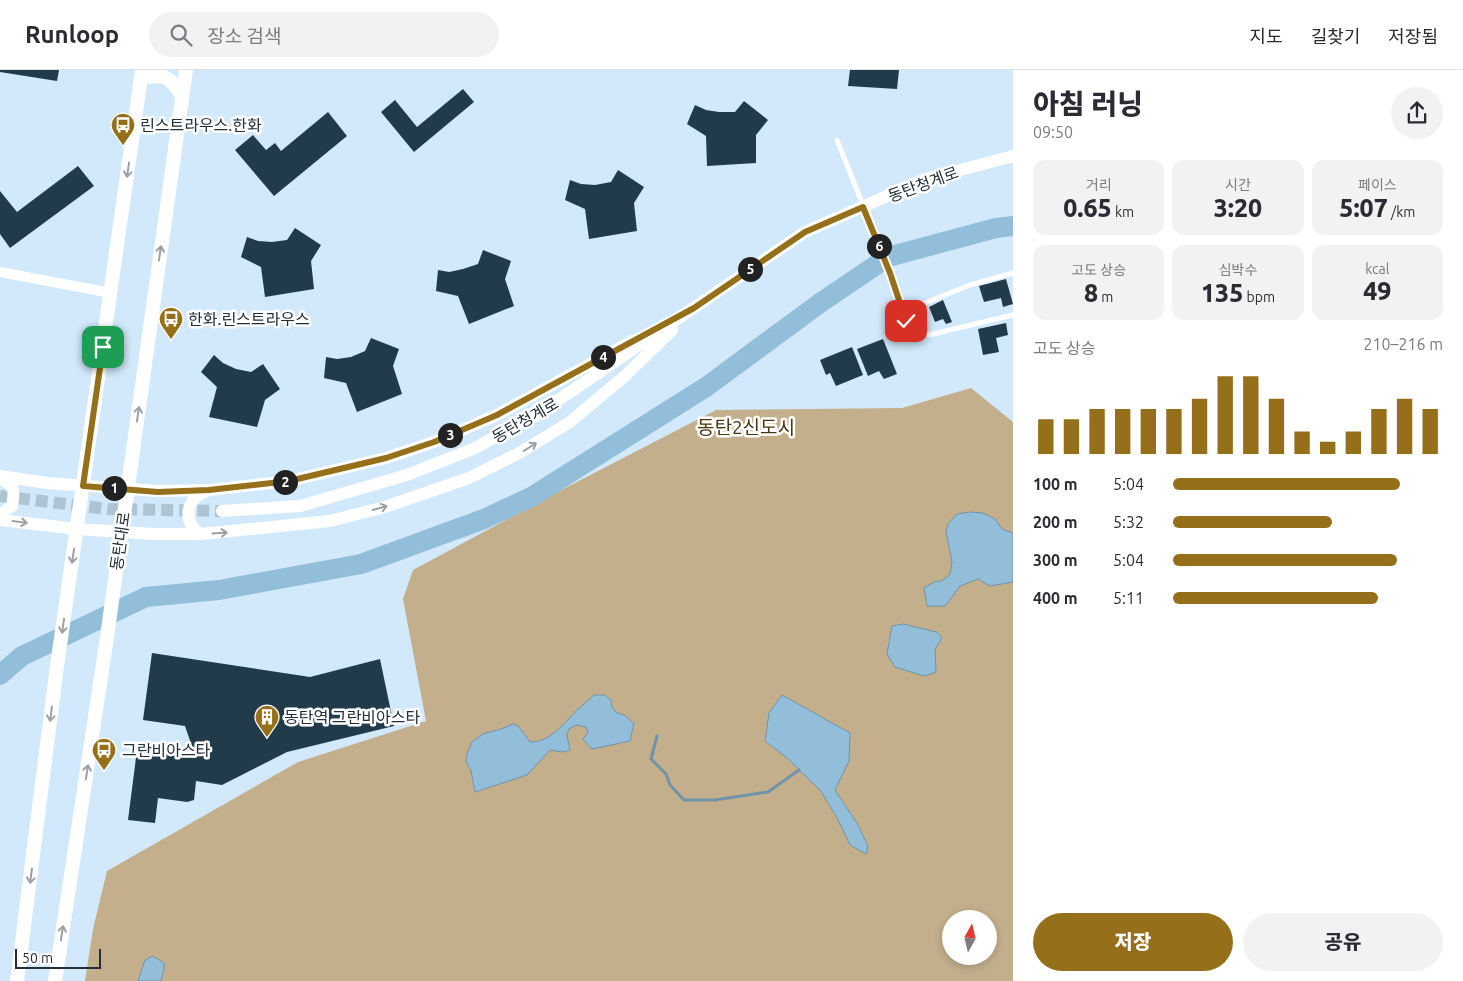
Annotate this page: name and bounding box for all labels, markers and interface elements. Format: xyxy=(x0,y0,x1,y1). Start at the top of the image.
search box xyxy=(149,12,499,57)
text: Runloop xyxy=(25,21,119,48)
icon: search xyxy=(167,21,195,49)
text: 장소 검색 xyxy=(207,25,281,47)
text: 지도 xyxy=(1250,26,1283,46)
text: 길찾기 xyxy=(1311,26,1360,46)
text: 저장됨 xyxy=(1388,26,1438,46)
button: share xyxy=(1391,87,1443,139)
text: 아침 러닝 xyxy=(1033,88,1143,119)
bus stop icon: 린스트라우스.한화 xyxy=(110,112,136,146)
place label: 린스트라우스.한화 xyxy=(140,116,262,134)
text: 09:50 xyxy=(1033,123,1073,141)
one-way arrow xyxy=(123,162,133,178)
street label: 동탄청계로 xyxy=(885,163,961,205)
text: 거리 xyxy=(1086,177,1112,193)
text: 시간 xyxy=(1225,177,1251,193)
text: 페이스 xyxy=(1358,177,1397,193)
text: 0.65 xyxy=(1063,194,1112,222)
text: 3:20 xyxy=(1214,194,1262,222)
text: 5:07 xyxy=(1339,194,1388,222)
text: km xyxy=(1112,204,1134,220)
text: /km xyxy=(1388,204,1415,220)
pin: 6 xyxy=(866,234,892,258)
text: 6 xyxy=(876,238,883,254)
one-way arrow xyxy=(156,245,166,261)
pin: 5 xyxy=(738,256,762,282)
text: 5 xyxy=(747,261,754,277)
text: kcal xyxy=(1365,261,1389,277)
text: 고도 상승 xyxy=(1071,262,1126,278)
text: 심박수 xyxy=(1219,262,1257,278)
text: 49 xyxy=(1363,277,1391,305)
text: 8 xyxy=(1084,279,1098,307)
text: 135 xyxy=(1201,279,1243,307)
text: m xyxy=(1098,289,1113,305)
text: bpm xyxy=(1243,289,1275,305)
pin xyxy=(885,300,927,342)
bus stop icon: 한화.린스트라우스 xyxy=(158,306,184,340)
icon: check xyxy=(892,307,920,335)
place label: 한화.린스트라우스 xyxy=(188,310,310,328)
pin xyxy=(82,326,124,368)
icon: arrive xyxy=(89,333,117,361)
text: 210–216 m xyxy=(1363,335,1443,353)
text: 고도 상승 xyxy=(1033,339,1096,357)
pin: 4 xyxy=(590,344,616,370)
text: 4 xyxy=(600,349,607,365)
street label: 동탄청계로 xyxy=(489,394,562,446)
one-way arrow xyxy=(133,406,143,422)
district label: 동탄2신도시 xyxy=(697,416,795,438)
pin: 3 xyxy=(438,422,462,448)
text: 3 xyxy=(447,427,454,443)
one-way arrow xyxy=(523,441,537,452)
pin: 2 xyxy=(272,470,298,494)
text: 2 xyxy=(282,474,289,490)
text: 100 m xyxy=(1033,475,1078,493)
text: 5:04 xyxy=(1113,475,1144,493)
pin: 1 xyxy=(102,476,126,500)
text: 1 xyxy=(111,480,118,496)
one-way arrow xyxy=(372,503,388,512)
street label: 동탄대로 xyxy=(107,510,133,571)
text: 200 m xyxy=(1033,513,1078,531)
text: 5:32 xyxy=(1113,513,1144,531)
one-way arrow xyxy=(12,518,28,528)
one-way arrow xyxy=(212,528,228,537)
one-way arrow xyxy=(68,548,78,564)
text: 300 m xyxy=(1033,551,1078,569)
text: 5:04 xyxy=(1113,551,1144,569)
text: 400 m xyxy=(1033,589,1078,607)
text: 5:11 xyxy=(1113,589,1144,607)
one-way arrow xyxy=(58,618,68,634)
building icon: 동탄역 그란비아스타 xyxy=(254,704,280,738)
one-way arrow xyxy=(46,706,56,722)
place label: 동탄역 그란비아스타 xyxy=(284,708,420,726)
bus stop icon: 그란비아스타 xyxy=(91,737,117,771)
place label: 그란비아스타 xyxy=(122,741,211,759)
one-way arrow xyxy=(82,765,92,781)
one-way arrow xyxy=(25,867,35,883)
north arrow xyxy=(942,910,998,965)
map controls xyxy=(942,910,997,965)
button: 저장 xyxy=(1033,913,1233,971)
button: 공유 xyxy=(1243,913,1443,971)
one-way arrow xyxy=(57,925,67,941)
scale bar xyxy=(15,946,101,969)
text: 50 m xyxy=(22,950,53,966)

